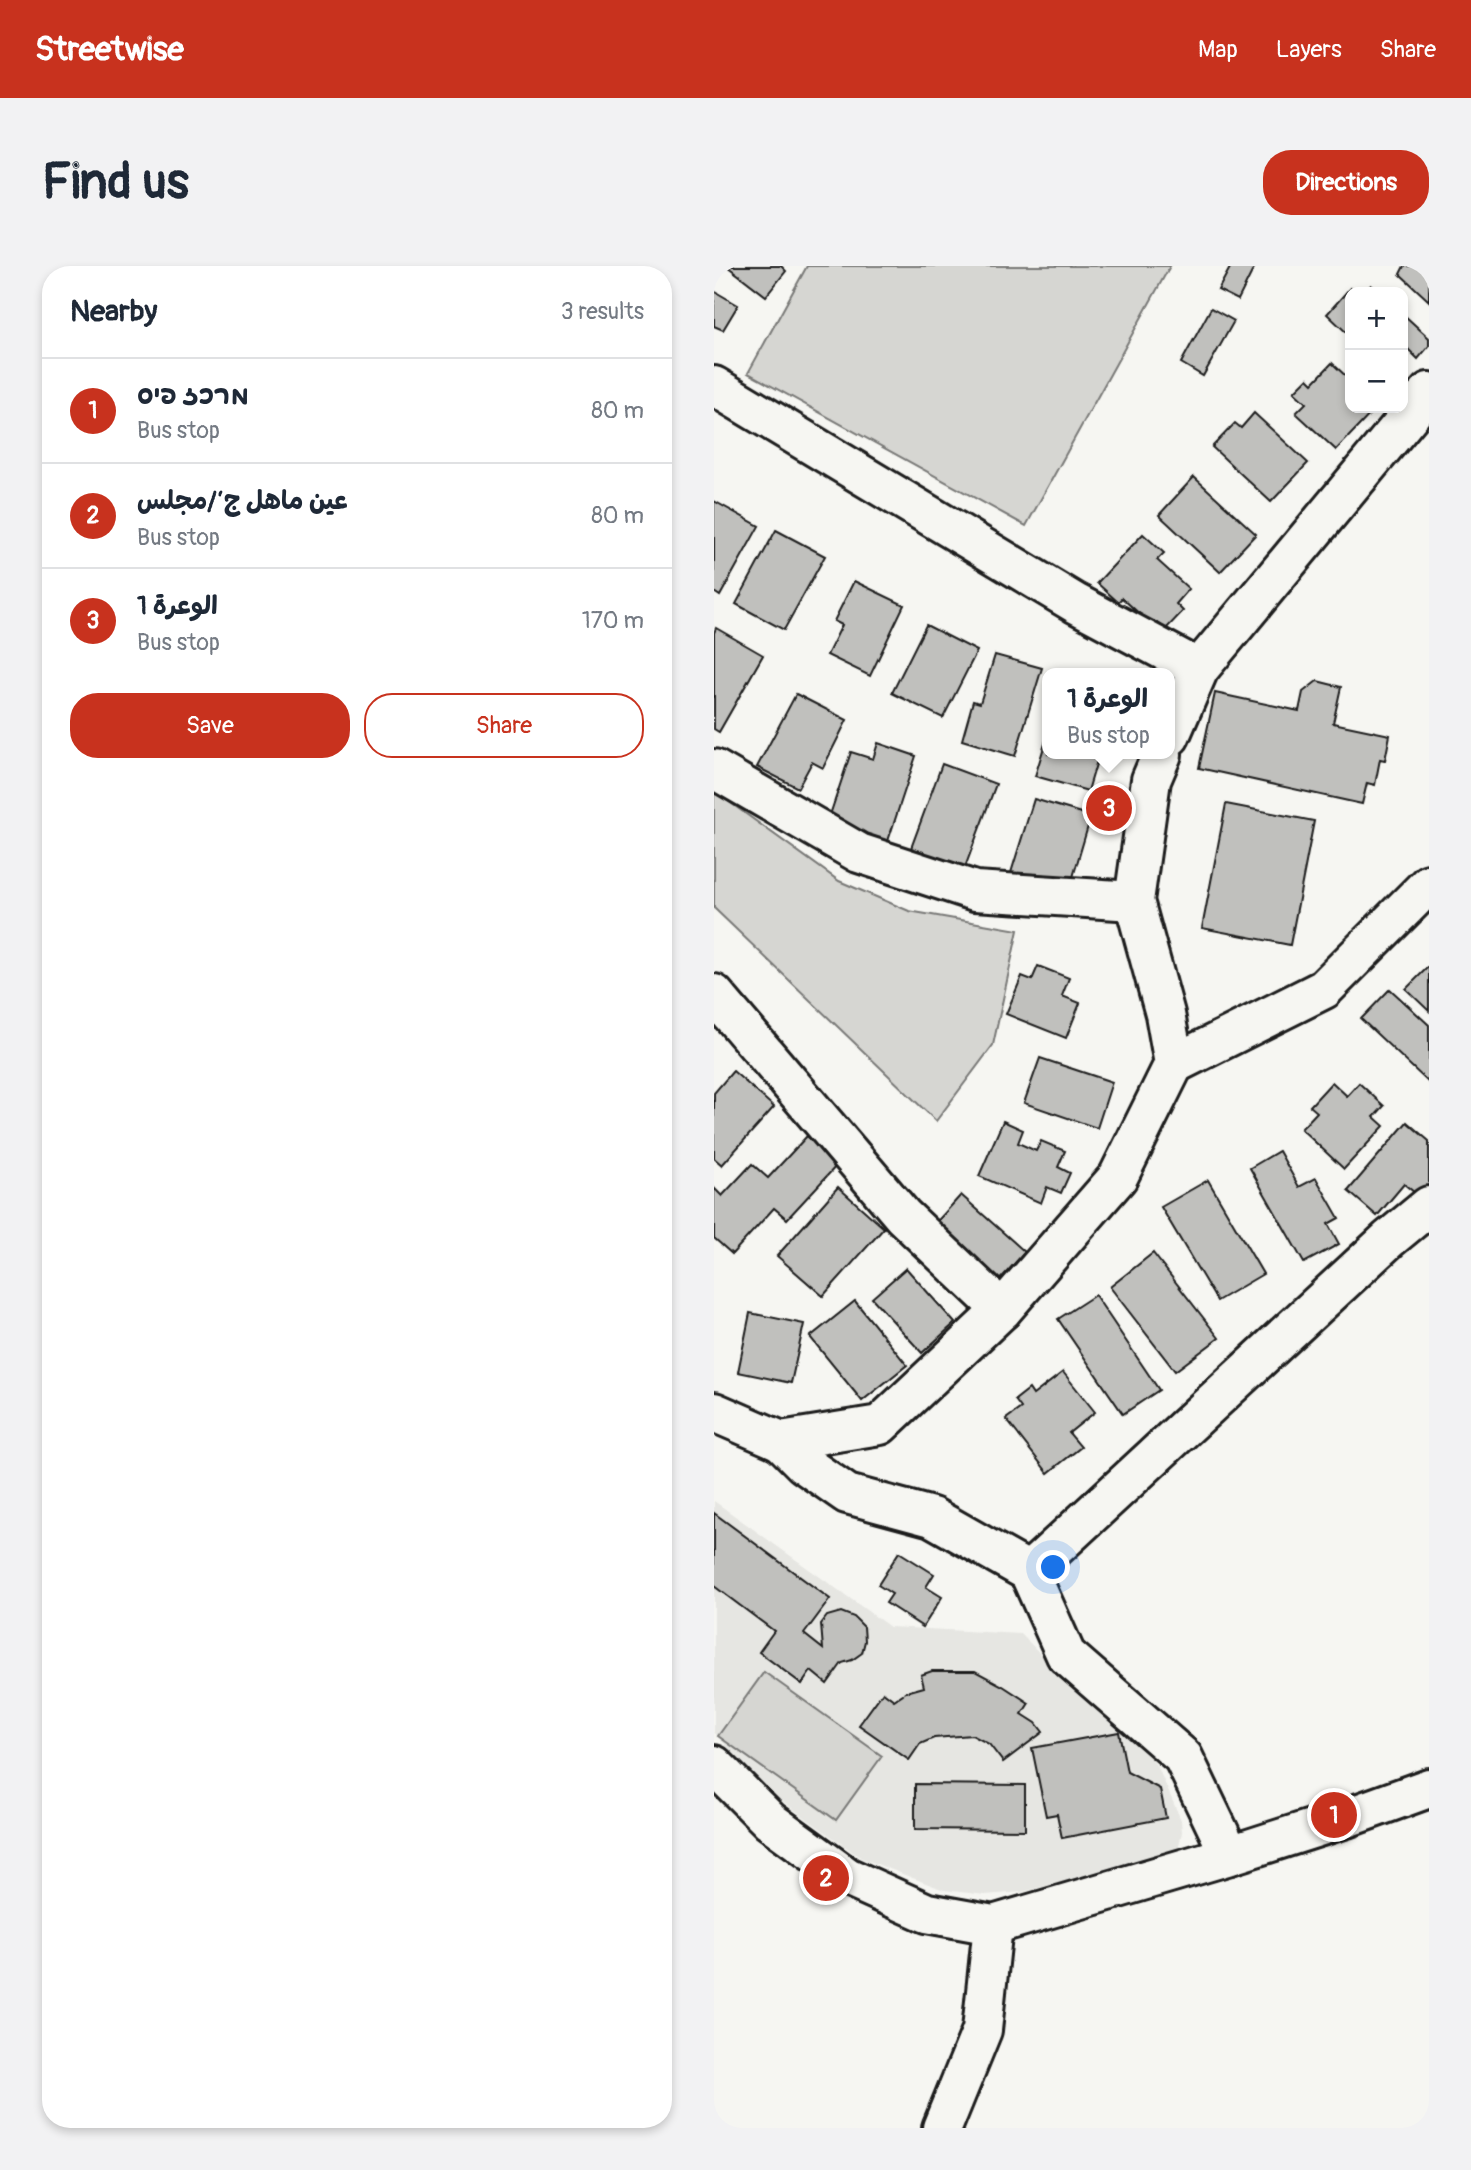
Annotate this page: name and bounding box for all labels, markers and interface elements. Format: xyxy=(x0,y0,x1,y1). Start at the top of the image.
text: Streetwise xyxy=(35,29,184,70)
text: Map xyxy=(1198,35,1238,64)
text: Layers xyxy=(1276,35,1342,64)
text: Share xyxy=(1380,35,1436,64)
button: Directions xyxy=(1263,150,1429,215)
text: Find us xyxy=(42,152,189,213)
map controls xyxy=(1345,287,1408,413)
button: + xyxy=(1345,287,1408,350)
text: Nearby xyxy=(70,293,157,330)
text: 3 results xyxy=(561,297,644,326)
button: − xyxy=(1345,350,1408,413)
text: מרכז פיס xyxy=(137,380,249,412)
text: 1 xyxy=(89,396,98,425)
text: 80 m xyxy=(591,396,644,425)
text: Bus stop xyxy=(137,416,220,445)
text: عين ماهل ج‘/مجلس xyxy=(137,485,348,517)
text: 2 xyxy=(87,501,99,530)
text: 80 m xyxy=(591,501,644,530)
text: Bus stop xyxy=(137,523,220,552)
text: الوعرة 1 xyxy=(137,590,218,622)
text: 3 xyxy=(87,606,99,635)
text: 170 m xyxy=(582,606,644,635)
text: Bus stop xyxy=(137,628,220,657)
popup xyxy=(1042,668,1175,759)
text: الوعرة 1 xyxy=(1067,683,1148,715)
button: Save xyxy=(70,693,350,758)
button: Share xyxy=(364,693,644,758)
text: Bus stop xyxy=(1067,721,1150,750)
pin: 3 xyxy=(1086,782,1132,834)
your location xyxy=(1036,1550,1070,1584)
pin: 1 xyxy=(1311,1789,1357,1841)
pin: 2 xyxy=(803,1852,849,1904)

